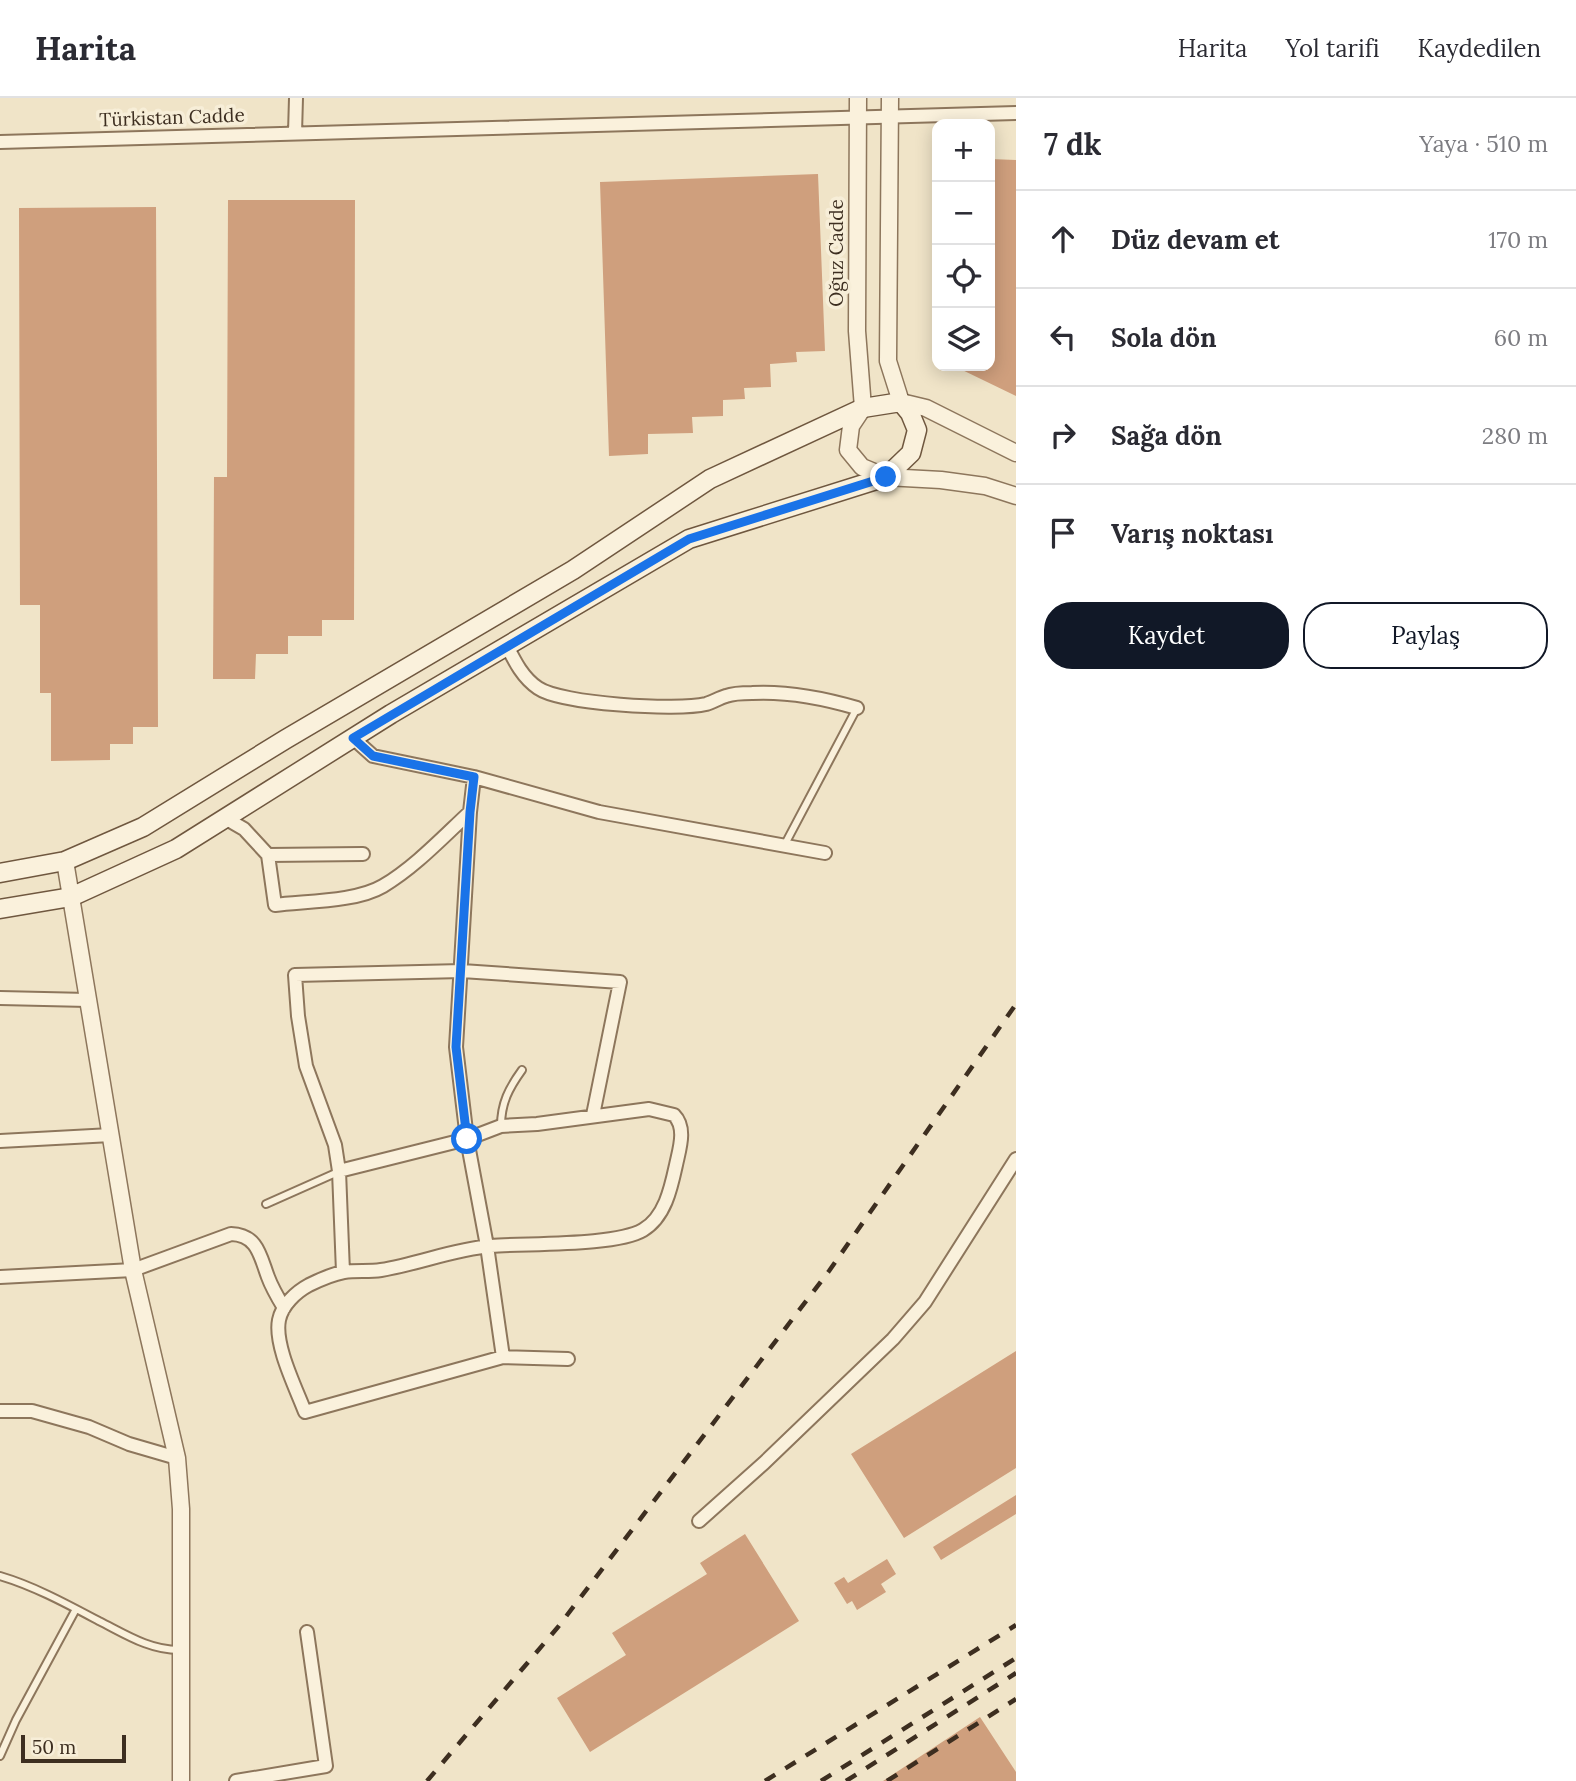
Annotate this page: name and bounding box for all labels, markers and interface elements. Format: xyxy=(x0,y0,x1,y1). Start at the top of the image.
text: Harita xyxy=(35,27,136,69)
text: Harita xyxy=(1178,33,1247,64)
text: Yol tarifi xyxy=(1285,33,1380,64)
text: Kaydedilen xyxy=(1418,33,1541,64)
street label: Türkistan Cadde xyxy=(99,102,245,132)
map controls xyxy=(932,119,995,371)
button: + xyxy=(932,119,995,182)
text: 7 dk xyxy=(1044,125,1102,163)
text: Yaya · 510 m xyxy=(1419,129,1548,158)
button: − xyxy=(932,182,995,245)
street label: Oğuz Cadde xyxy=(824,199,848,307)
icon: ahead xyxy=(1044,220,1082,258)
text: Düz devam et xyxy=(1111,223,1279,256)
text: 170 m xyxy=(1488,225,1548,254)
button: locate xyxy=(932,245,995,308)
button: layers xyxy=(932,308,995,371)
icon: left xyxy=(1044,318,1082,356)
text: Sola dön xyxy=(1111,321,1217,354)
text: 60 m xyxy=(1494,323,1548,352)
icon: right xyxy=(1044,416,1082,454)
text: Sağa dön xyxy=(1111,419,1222,452)
text: 280 m xyxy=(1482,421,1548,450)
route end xyxy=(870,461,901,492)
icon: arrive xyxy=(1044,514,1082,552)
text: Varış noktası xyxy=(1111,517,1273,550)
button: Kaydet xyxy=(1044,602,1289,669)
button: Paylaş xyxy=(1303,602,1548,669)
route start xyxy=(451,1123,482,1154)
scale bar xyxy=(21,1732,126,1764)
text: 50 m xyxy=(32,1735,76,1759)

